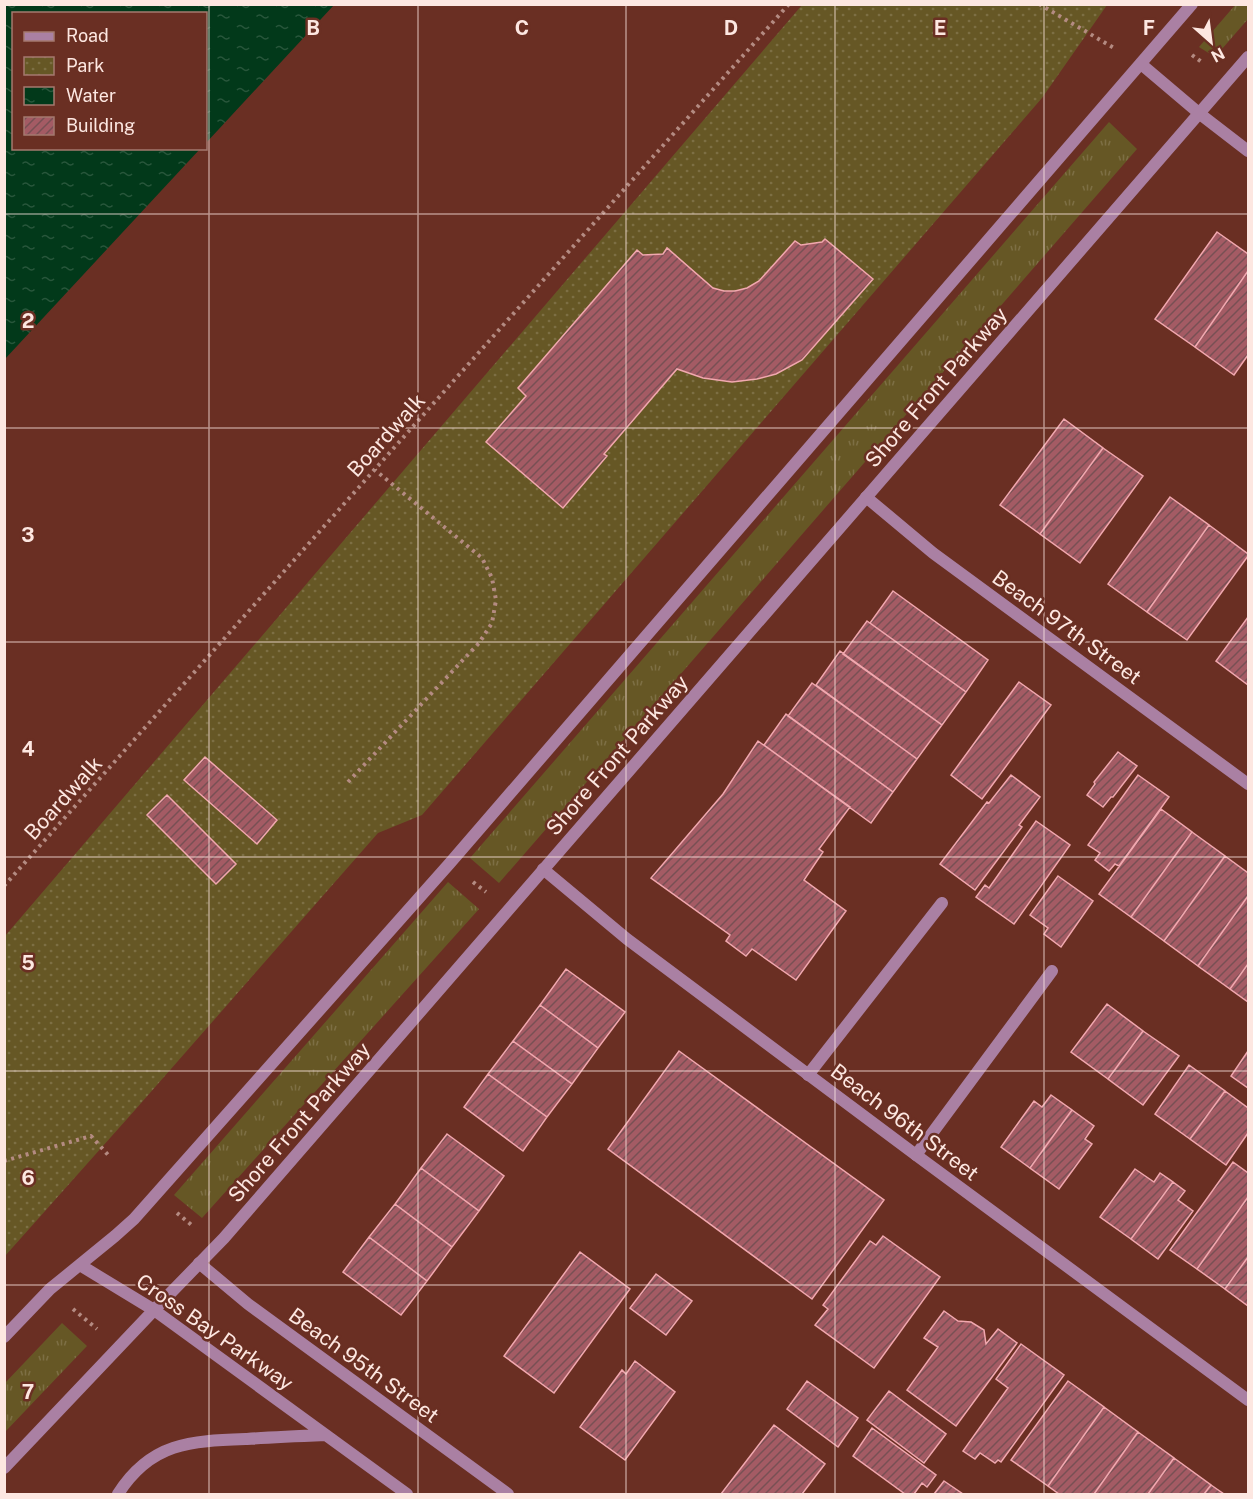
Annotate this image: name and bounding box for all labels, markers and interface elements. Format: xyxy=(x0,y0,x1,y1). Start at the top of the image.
legend xyxy=(12,12,207,150)
north arrow xyxy=(1181,12,1241,72)
text: B xyxy=(306,16,320,40)
text: C xyxy=(515,16,529,40)
text: D xyxy=(724,16,738,40)
text: E xyxy=(934,16,946,40)
text: F xyxy=(1143,16,1155,40)
text: Road xyxy=(66,25,109,46)
text: N xyxy=(1208,43,1228,66)
text: Park xyxy=(66,55,104,76)
text: Water xyxy=(66,85,116,106)
text: Building xyxy=(66,115,135,136)
street label: Shore Front Parkway xyxy=(860,302,1012,472)
text: 2 xyxy=(22,309,34,333)
street label: Boardwalk xyxy=(342,388,430,482)
text: 3 xyxy=(21,523,35,547)
street label: Beach 97th Street xyxy=(988,565,1146,689)
street label: Shore Front Parkway xyxy=(541,670,693,840)
text: 4 xyxy=(21,737,35,761)
street label: Boardwalk xyxy=(19,751,107,845)
text: 5 xyxy=(21,951,35,975)
street label: Shore Front Parkway xyxy=(223,1037,375,1207)
street label: Beach 96th Street xyxy=(826,1058,984,1186)
text: 6 xyxy=(21,1166,35,1190)
street label: Cross Bay Parkway xyxy=(132,1268,298,1396)
street label: Beach 95th Street xyxy=(284,1302,444,1428)
text: 7 xyxy=(22,1380,34,1404)

